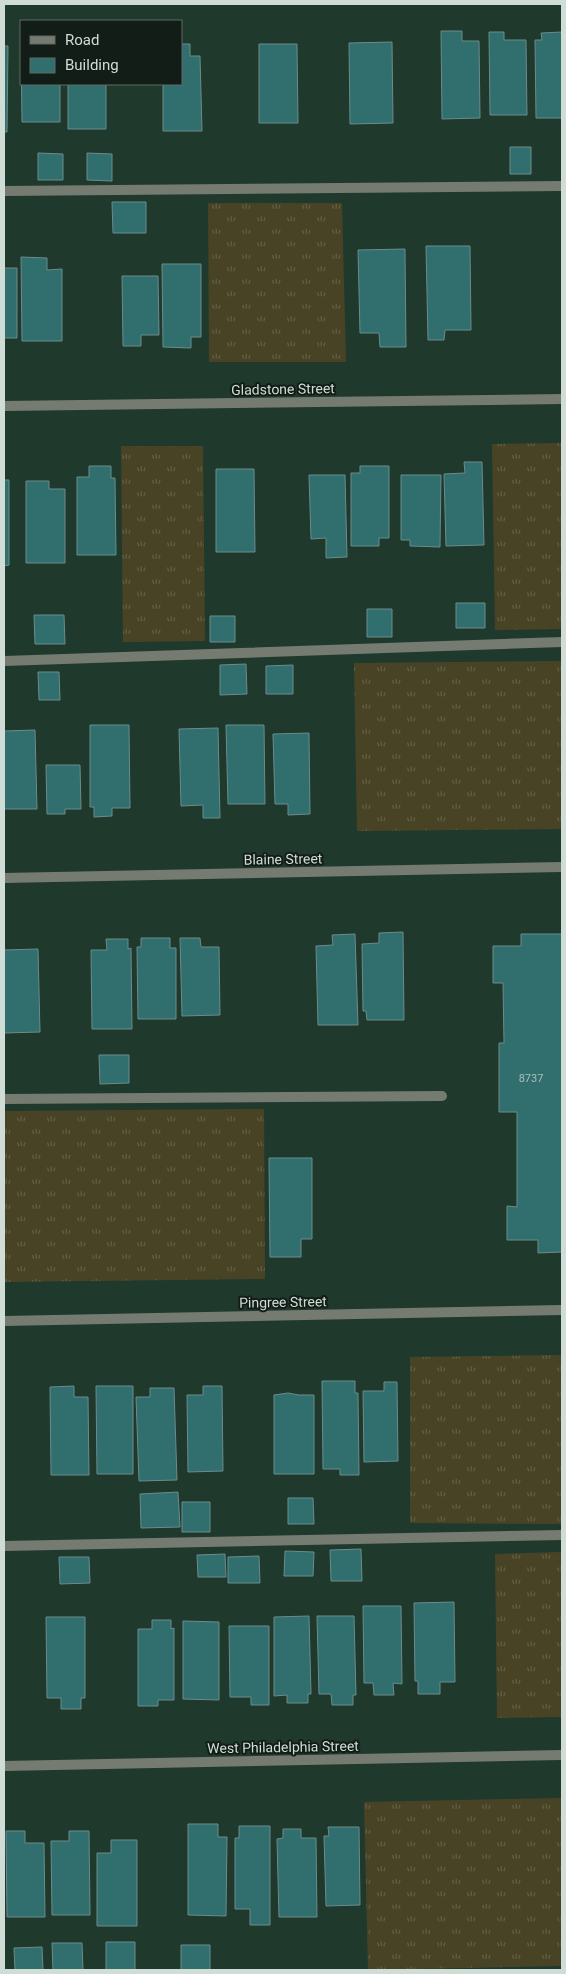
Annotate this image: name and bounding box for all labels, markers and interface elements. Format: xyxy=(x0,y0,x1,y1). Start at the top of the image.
legend xyxy=(20,20,182,85)
text: Road xyxy=(65,31,99,49)
text: Building xyxy=(65,56,119,74)
street label: Gladstone Street xyxy=(231,380,335,398)
street label: Blaine Street xyxy=(244,850,323,868)
house number: 8737 xyxy=(519,1072,543,1085)
street label: Pingree Street xyxy=(239,1293,327,1311)
street label: West Philadelphia Street xyxy=(207,1738,359,1756)

